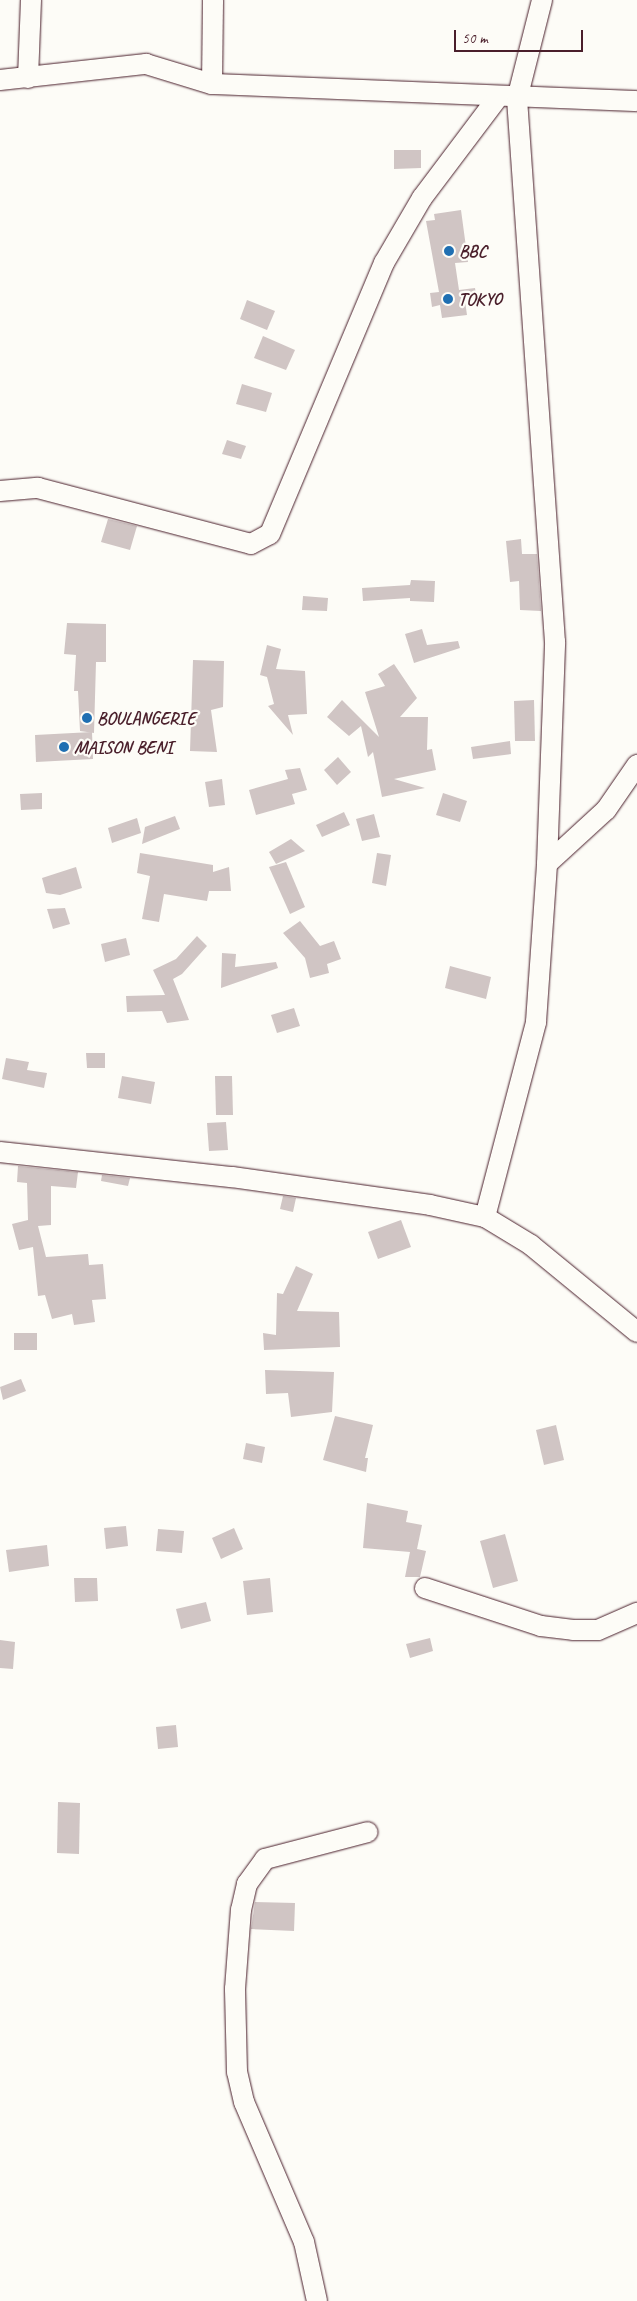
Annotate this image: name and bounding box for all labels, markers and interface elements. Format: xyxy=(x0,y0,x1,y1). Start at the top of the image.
scale bar xyxy=(457,20,586,52)
text: 50 m xyxy=(462,29,488,48)
place label: BBC xyxy=(459,240,487,262)
marker: BBC xyxy=(443,245,455,257)
place label: TOKYO xyxy=(458,288,502,310)
marker: TOKYO xyxy=(442,293,454,305)
place label: BOULANGERIE xyxy=(97,707,195,729)
marker: BOULANGERIE xyxy=(81,712,93,724)
place label: MAISON BENI xyxy=(74,736,173,758)
marker: MAISON BENI xyxy=(58,741,70,753)

